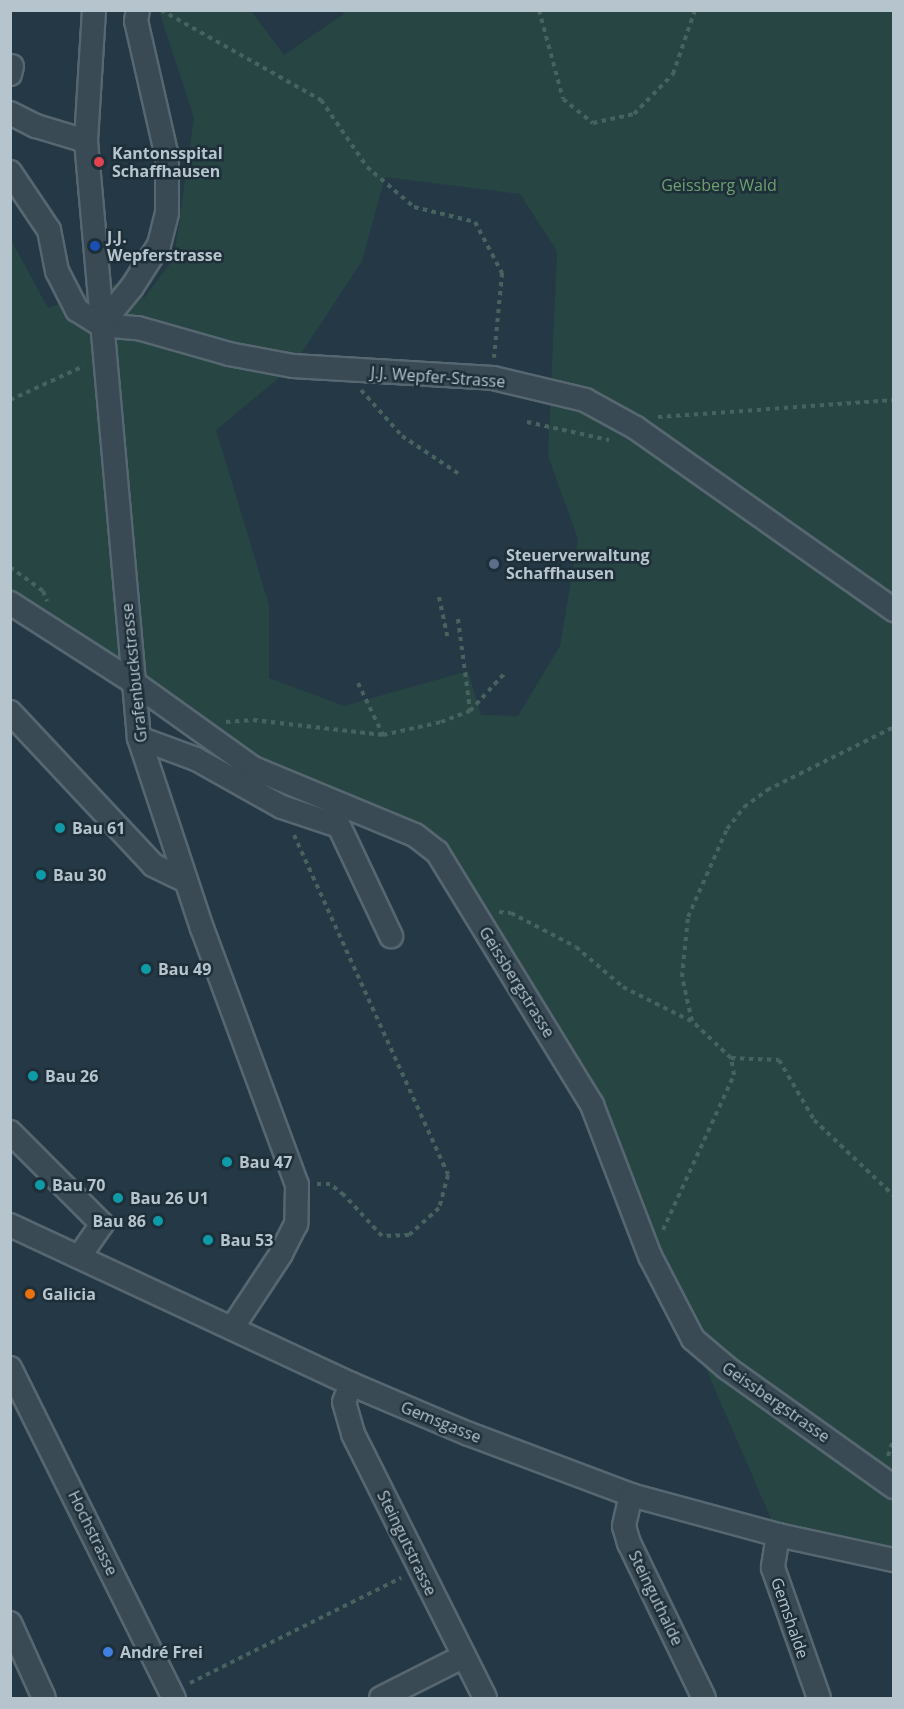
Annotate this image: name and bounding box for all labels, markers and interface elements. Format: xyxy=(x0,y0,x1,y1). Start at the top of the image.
place label: Kantonsspital Schaffhausen xyxy=(112,143,223,181)
marker: Kantonsspital Schaffhausen xyxy=(90,153,108,171)
park label: Geissberg Wald xyxy=(661,175,777,195)
place label: J.J. Wepferstrasse xyxy=(107,227,222,265)
marker: J.J. Wepferstrasse xyxy=(88,239,102,253)
street label: J.J. Wepfer-Strasse xyxy=(370,363,506,391)
place label: Steuerverwaltung Schaffhausen xyxy=(506,545,650,583)
marker: Steuerverwaltung Schaffhausen xyxy=(487,557,501,571)
street label: Grafenbuckstrasse xyxy=(117,602,151,744)
place label: Bau 61 xyxy=(72,818,125,838)
marker: Bau 61 xyxy=(53,821,67,835)
place label: Bau 30 xyxy=(53,865,106,885)
marker: Bau 30 xyxy=(34,868,48,882)
street label: Geissbergstrasse xyxy=(475,923,559,1041)
place label: Bau 49 xyxy=(158,959,211,979)
marker: Bau 49 xyxy=(139,962,153,976)
place label: Bau 26 xyxy=(45,1066,98,1086)
marker: Bau 26 xyxy=(26,1069,40,1083)
place label: Bau 47 xyxy=(239,1152,292,1172)
marker: Bau 47 xyxy=(220,1155,234,1169)
place label: Bau 70 xyxy=(52,1175,105,1195)
marker: Bau 70 xyxy=(33,1178,47,1192)
place label: Bau 26 U1 xyxy=(130,1188,209,1208)
marker: Bau 26 U1 xyxy=(111,1191,125,1205)
place label: Bau 86 xyxy=(93,1211,146,1231)
marker: Bau 86 xyxy=(151,1214,165,1228)
place label: Bau 53 xyxy=(220,1230,273,1250)
marker: Bau 53 xyxy=(201,1233,215,1247)
place label: Galicia xyxy=(42,1284,96,1304)
marker: Galicia xyxy=(23,1287,37,1301)
street label: Geissbergstrasse xyxy=(719,1358,833,1446)
street label: Gemsgasse xyxy=(398,1397,484,1447)
street label: Hochstrasse xyxy=(64,1487,122,1579)
street label: Steingutstrasse xyxy=(373,1487,441,1599)
street label: Steinguthalde xyxy=(625,1547,687,1649)
street label: Gemshalde xyxy=(767,1575,813,1661)
place label: André Frei xyxy=(120,1642,203,1662)
marker: André Frei xyxy=(101,1645,115,1659)

